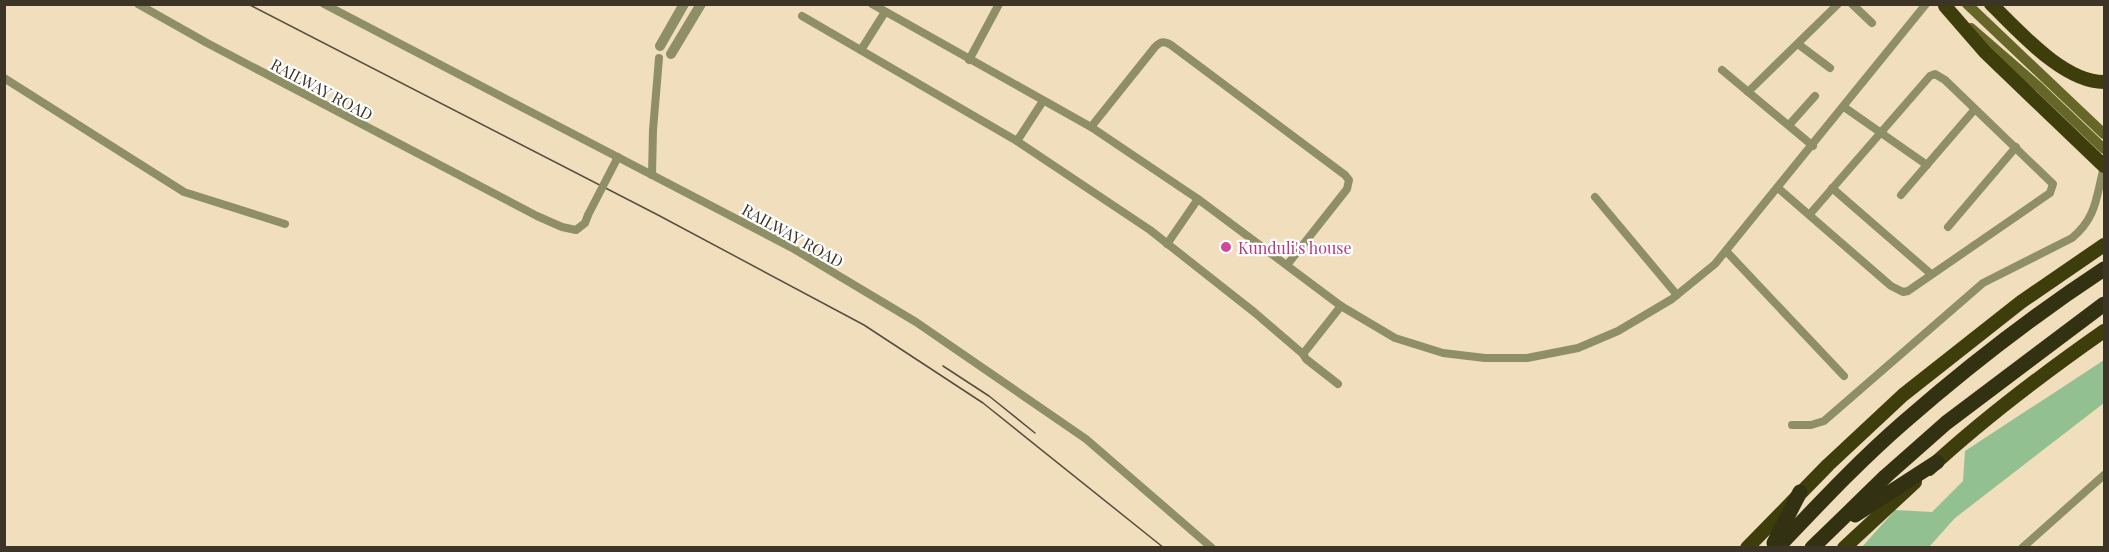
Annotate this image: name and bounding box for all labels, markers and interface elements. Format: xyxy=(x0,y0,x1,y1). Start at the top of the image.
street label: RAILWAY ROAD xyxy=(267,53,377,125)
street label: RAILWAY ROAD xyxy=(739,198,847,272)
place label: Kunduli's house xyxy=(1238,237,1352,258)
marker: Kunduli's house xyxy=(1219,240,1233,254)

